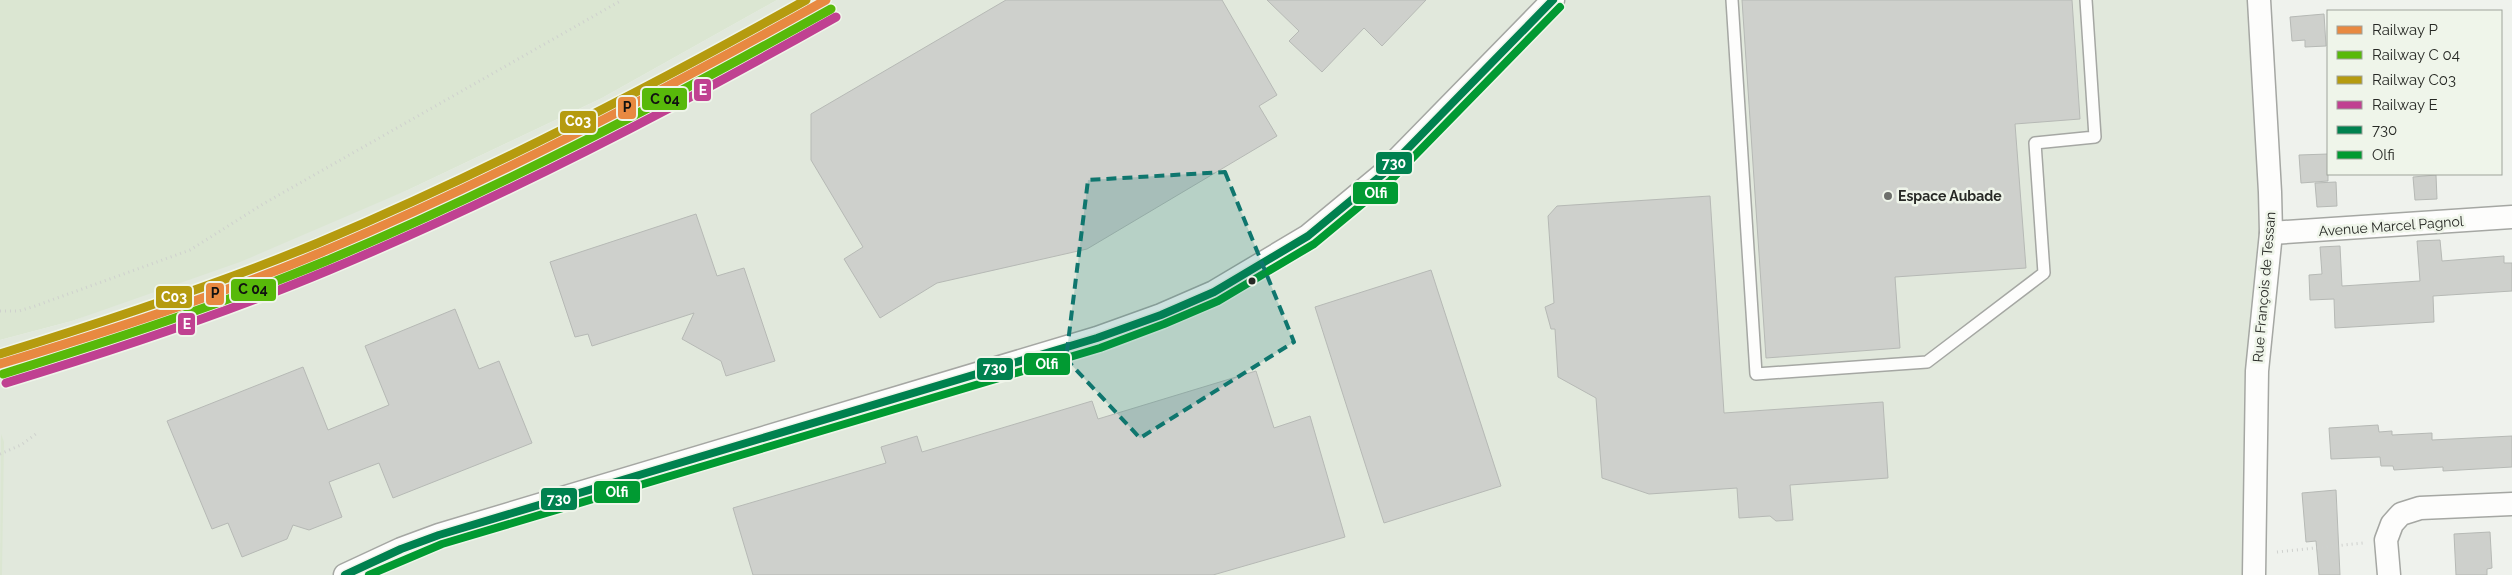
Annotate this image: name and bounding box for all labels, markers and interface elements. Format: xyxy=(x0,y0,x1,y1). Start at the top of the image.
legend xyxy=(2327,10,2502,175)
text: Railway P xyxy=(2372,21,2438,39)
text: Railway C 04 xyxy=(2372,46,2460,64)
text: Railway C03 xyxy=(2372,71,2456,89)
line badge: E xyxy=(693,78,712,102)
text: E xyxy=(699,82,707,98)
line badge: C 04 xyxy=(641,87,688,111)
text: C 04 xyxy=(650,91,680,107)
line badge: P xyxy=(617,96,637,120)
text: Railway E xyxy=(2372,96,2438,114)
text: P xyxy=(623,99,632,115)
line badge: C03 xyxy=(559,110,597,134)
text: C03 xyxy=(565,113,591,129)
text: 730 xyxy=(2372,121,2397,139)
text: Olfi xyxy=(2372,146,2395,164)
line badge: 730 xyxy=(1375,151,1413,175)
text: 730 xyxy=(1382,155,1406,171)
line badge: Olfi xyxy=(1352,181,1399,205)
text: Olfi xyxy=(1365,185,1388,201)
place label: Espace Aubade xyxy=(1898,188,2002,204)
marker: Espace Aubade xyxy=(1882,190,1894,202)
street label: Rue François de Tessan xyxy=(2249,211,2279,363)
street label: Avenue Marcel Pagnol xyxy=(2318,213,2464,239)
unlabelled marker xyxy=(1247,276,1257,286)
line badge: C 04 xyxy=(230,278,277,302)
text: C 04 xyxy=(238,281,268,297)
line badge: P xyxy=(205,282,225,306)
line badge: C03 xyxy=(155,285,193,309)
text: P xyxy=(211,285,220,301)
text: C03 xyxy=(161,289,187,305)
line badge: E xyxy=(177,312,196,336)
text: E xyxy=(183,316,191,332)
line badge: Olfi xyxy=(1023,352,1071,376)
text: Olfi xyxy=(1036,356,1059,372)
line badge: 730 xyxy=(976,357,1014,381)
text: 730 xyxy=(983,360,1007,376)
line badge: Olfi xyxy=(593,480,641,504)
text: Olfi xyxy=(606,484,629,500)
line badge: 730 xyxy=(540,487,578,511)
text: 730 xyxy=(547,491,571,507)

